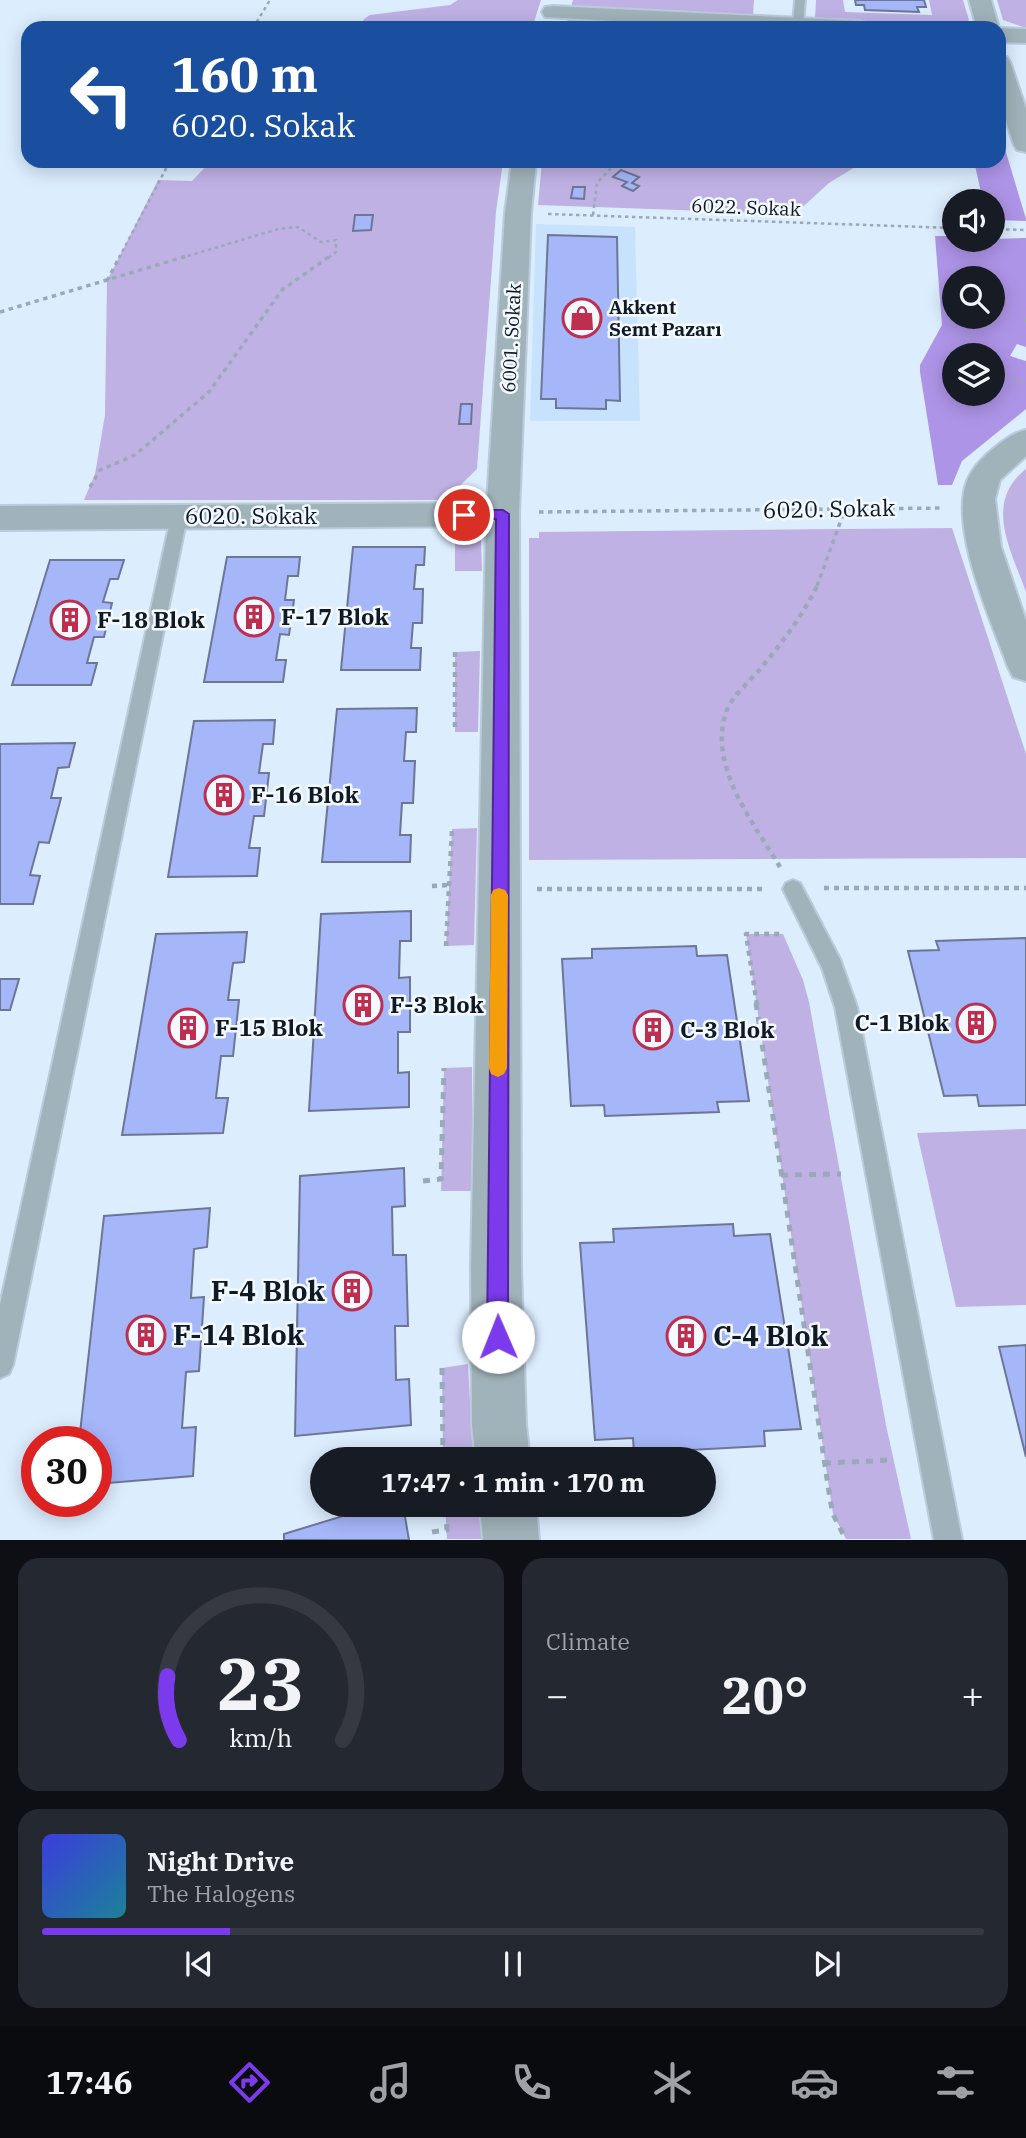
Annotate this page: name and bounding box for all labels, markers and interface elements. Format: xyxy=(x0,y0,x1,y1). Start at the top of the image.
text: 160 m xyxy=(171,42,318,105)
icon: left xyxy=(56,49,147,140)
text: 6020. Sokak xyxy=(171,104,356,146)
map controls xyxy=(942,189,1005,406)
button: sound xyxy=(942,189,1005,252)
street label: 6022. Sokak xyxy=(691,193,801,221)
button: search xyxy=(942,266,1005,329)
street label: 6001. Sokak xyxy=(496,283,526,393)
place label: Akkent Semt Pazarı xyxy=(609,295,722,341)
shop icon: Akkent Semt Pazarı xyxy=(561,297,603,339)
button: layers xyxy=(942,343,1005,406)
pin xyxy=(434,485,494,545)
street label: 6020. Sokak xyxy=(762,492,896,524)
icon: arrive xyxy=(445,496,483,534)
street label: 6020. Sokak xyxy=(185,500,318,530)
building icon: F-17 Blok xyxy=(233,596,275,638)
building icon: F-18 Blok xyxy=(49,599,91,641)
place label: F-17 Blok xyxy=(281,601,389,631)
place label: F-18 Blok xyxy=(97,604,205,634)
building icon: F-16 Blok xyxy=(203,774,245,816)
place label: F-16 Blok xyxy=(251,779,359,809)
building icon: F-3 Blok xyxy=(342,984,384,1026)
place label: F-3 Blok xyxy=(390,989,485,1019)
building icon: C-1 Blok xyxy=(955,1002,997,1044)
building icon: F-15 Blok xyxy=(167,1007,209,1049)
place label: C-1 Blok xyxy=(854,1007,950,1037)
building icon: C-3 Blok xyxy=(632,1009,674,1051)
place label: F-15 Blok xyxy=(215,1012,323,1042)
place label: C-3 Blok xyxy=(680,1014,775,1044)
building icon: F-4 Blok xyxy=(331,1270,373,1312)
place label: F-4 Blok xyxy=(211,1272,326,1309)
position arrow xyxy=(461,1300,535,1374)
building icon: F-14 Blok xyxy=(125,1314,167,1356)
building icon: C-4 Blok xyxy=(665,1315,707,1357)
place label: F-14 Blok xyxy=(173,1316,305,1353)
place label: C-4 Blok xyxy=(713,1317,829,1354)
speed limit sign: 30 xyxy=(21,1426,112,1517)
text: 17:47 · 1 min · 170 m xyxy=(381,1465,645,1499)
text: Climate xyxy=(546,1626,630,1656)
text: 23 xyxy=(217,1636,305,1731)
text: 20° xyxy=(722,1661,808,1728)
text: − xyxy=(546,1670,569,1719)
text: + xyxy=(961,1670,984,1719)
text: km/h xyxy=(229,1721,293,1754)
text: Night Drive xyxy=(147,1844,294,1878)
text: The Halogens xyxy=(147,1878,295,1908)
icon: previous xyxy=(180,1945,218,1983)
icon: pause xyxy=(494,1945,532,1983)
icon: next xyxy=(808,1945,846,1983)
icon: directions xyxy=(225,2058,274,2107)
icon: music xyxy=(366,2058,415,2107)
icon: phone xyxy=(507,2058,556,2107)
icon: climate xyxy=(648,2058,697,2107)
icon: car xyxy=(790,2058,839,2107)
icon: filters xyxy=(931,2058,980,2107)
text: 17:46 xyxy=(46,2061,133,2103)

